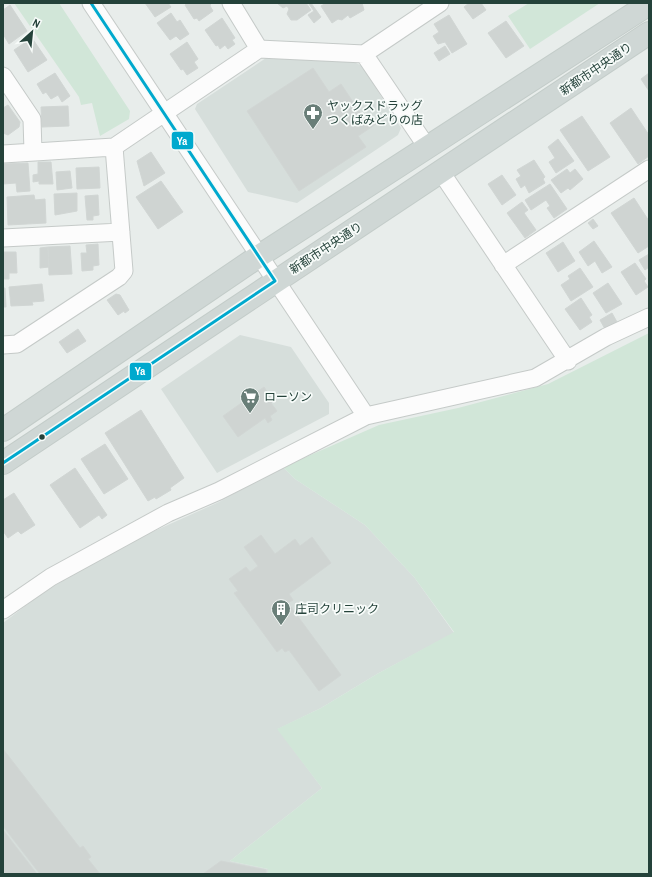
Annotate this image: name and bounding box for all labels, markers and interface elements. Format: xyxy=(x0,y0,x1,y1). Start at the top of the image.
north arrow xyxy=(12,12,52,52)
text: N xyxy=(30,15,43,31)
street label: 新都市中央通り xyxy=(557,39,635,99)
place label: ヤックスドラッグ つくばみどりの店 xyxy=(327,98,423,128)
pharmacy icon: ヤックスドラッグ つくばみどりの店 xyxy=(302,102,324,130)
line badge: Ya xyxy=(171,131,194,150)
text: Ya xyxy=(177,134,187,148)
street label: 新都市中央通り xyxy=(286,218,366,278)
line badge: Ya xyxy=(129,362,152,381)
text: Ya xyxy=(135,364,145,378)
supermarket icon: ローソン xyxy=(239,386,261,414)
place label: ローソン xyxy=(264,389,312,405)
unlabelled marker xyxy=(37,432,47,442)
building icon: 庄司クリニック xyxy=(270,598,292,626)
place label: 庄司クリニック xyxy=(295,601,379,617)

